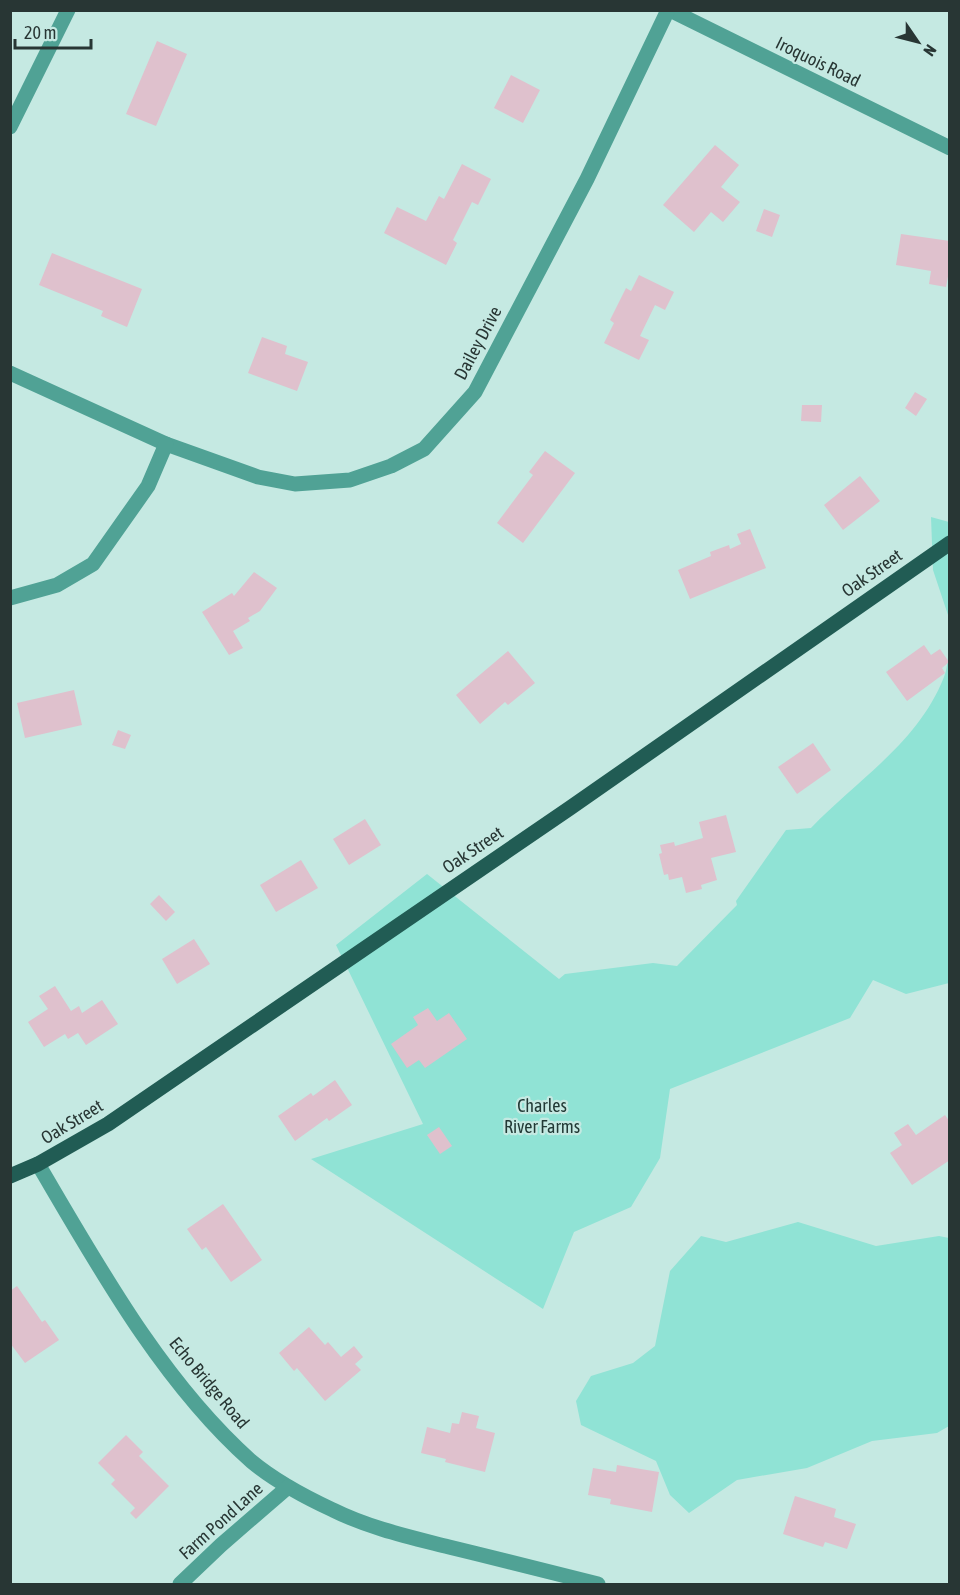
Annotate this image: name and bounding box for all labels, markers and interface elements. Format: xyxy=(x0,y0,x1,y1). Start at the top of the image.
scale bar xyxy=(15,12,92,50)
north arrow xyxy=(888,12,948,72)
text: 20 m xyxy=(24,22,56,43)
street label: Iroquois Road xyxy=(773,32,864,91)
text: N xyxy=(920,42,940,60)
street label: Dailey Drive xyxy=(450,303,506,383)
street label: Oak Street xyxy=(838,544,906,601)
street label: Oak Street xyxy=(438,822,507,878)
street label: Oak Street xyxy=(37,1095,107,1148)
park label: Charles River Farms xyxy=(504,1095,580,1137)
street label: Echo Bridge Road xyxy=(165,1333,254,1433)
street label: Farm Pond Lane xyxy=(175,1478,267,1564)

